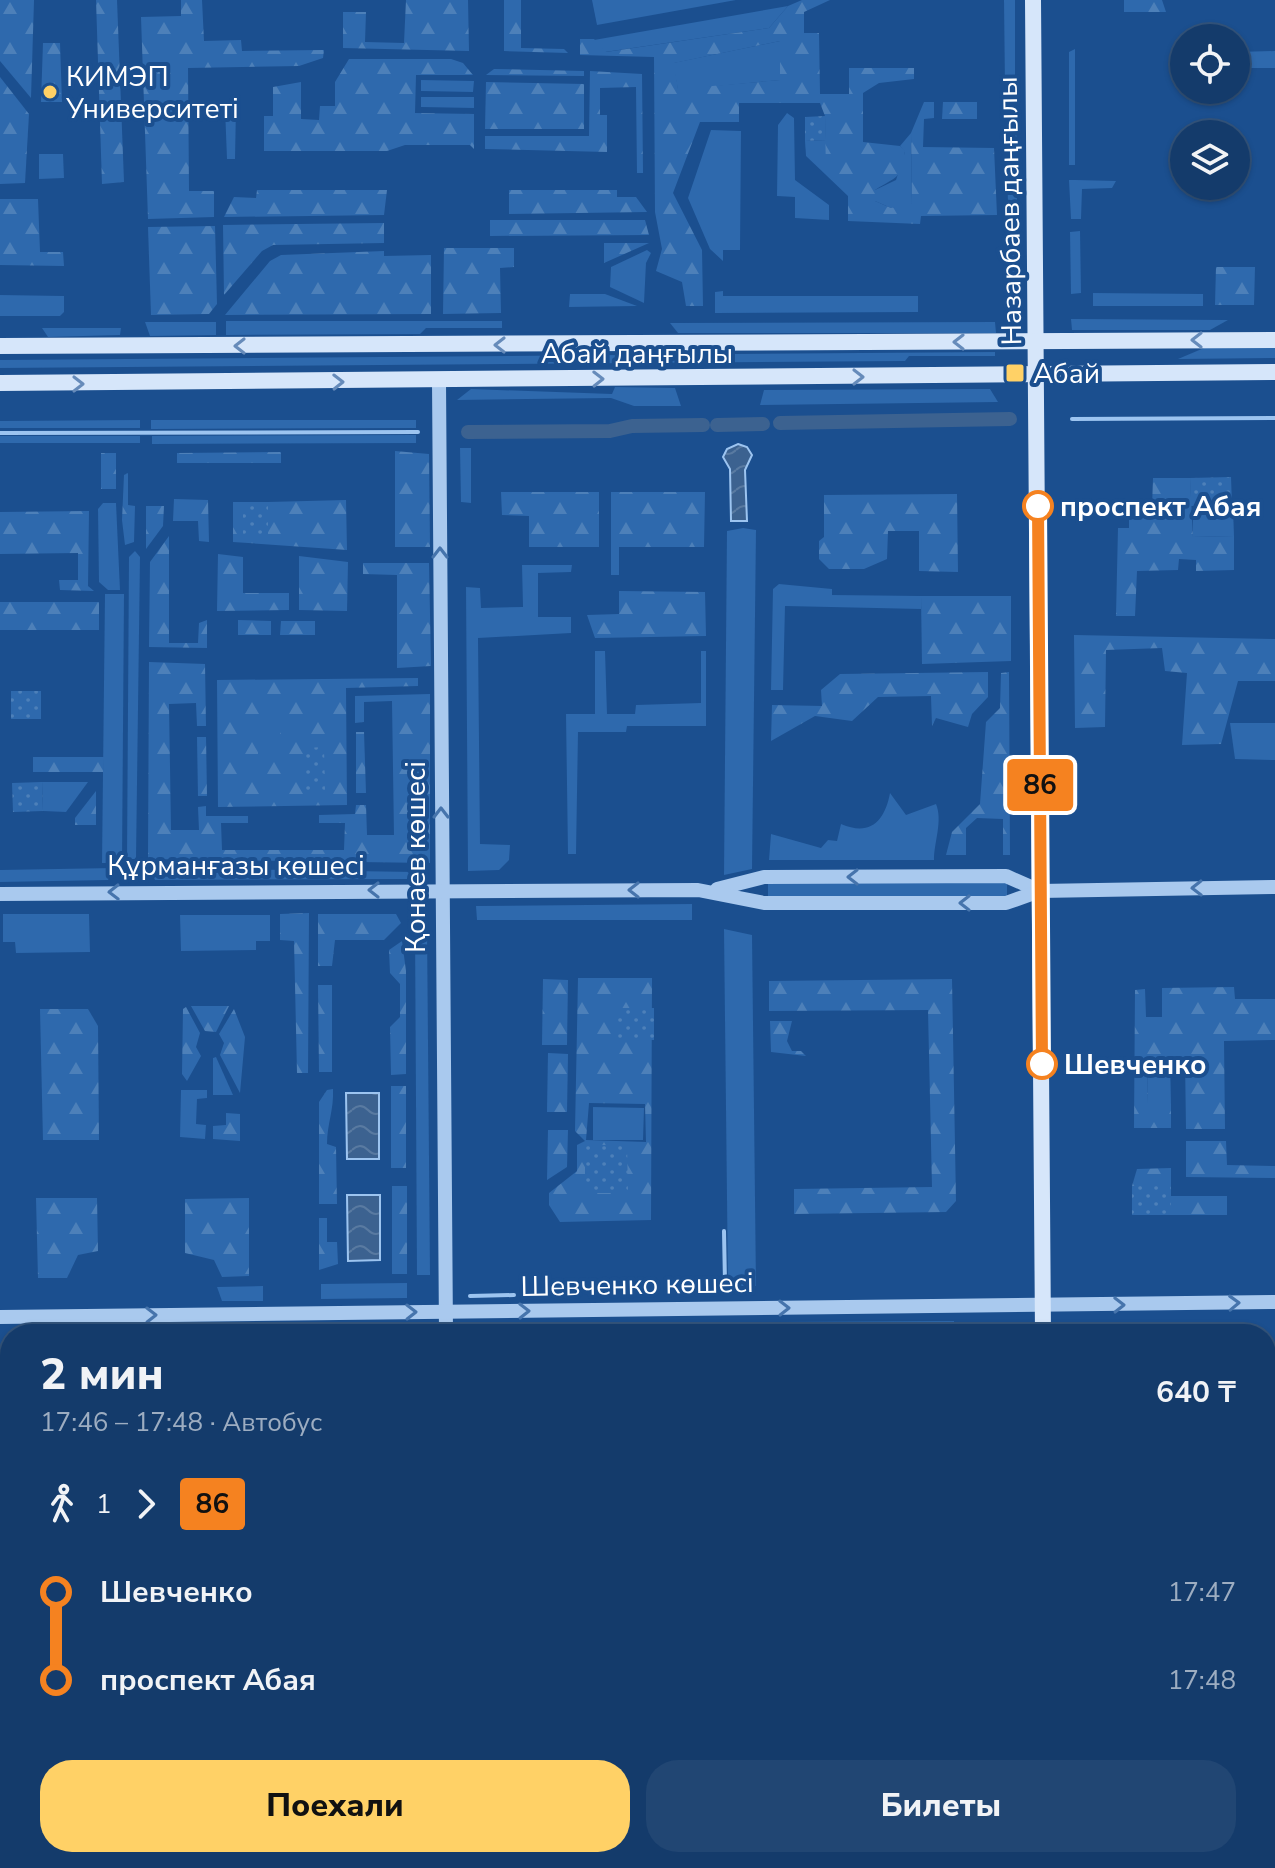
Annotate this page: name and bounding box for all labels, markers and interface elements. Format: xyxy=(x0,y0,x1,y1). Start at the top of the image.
map controls xyxy=(1170,24,1250,200)
button: locate xyxy=(1170,24,1250,104)
place label: КИМЭП Университеті xyxy=(65,58,239,128)
street label: Назарбаев даңғылы xyxy=(989,76,1031,346)
marker: КИМЭП Университеті xyxy=(41,83,59,101)
button: layers xyxy=(1170,120,1250,200)
one-way arrow xyxy=(1190,331,1203,349)
one-way arrow xyxy=(952,333,965,351)
street label: Абай даңғылы xyxy=(541,335,733,373)
one-way arrow xyxy=(493,336,506,354)
one-way arrow xyxy=(233,338,246,355)
place label: Абай xyxy=(1033,355,1100,393)
marker: Абай xyxy=(1004,362,1026,384)
one-way arrow xyxy=(852,368,865,386)
one-way arrow xyxy=(592,370,605,388)
one-way arrow xyxy=(332,373,345,390)
one-way arrow xyxy=(72,375,85,392)
place label: проспект Абая xyxy=(1060,488,1261,526)
marker: проспект Абая xyxy=(1023,491,1053,521)
one-way arrow xyxy=(431,546,449,559)
line badge: 86 xyxy=(1004,759,1076,811)
street label: Қонаев көшесі xyxy=(397,761,435,953)
text: 86 xyxy=(1023,766,1057,804)
one-way arrow xyxy=(432,806,450,819)
street label: Құрманғазы көшесі xyxy=(107,847,365,885)
one-way arrow xyxy=(846,868,859,886)
one-way arrow xyxy=(1190,879,1203,897)
one-way arrow xyxy=(367,881,380,899)
one-way arrow xyxy=(627,881,640,899)
one-way arrow xyxy=(107,883,120,900)
one-way arrow xyxy=(958,894,971,912)
place label: Шевченко xyxy=(1064,1046,1206,1084)
marker: Шевченко xyxy=(1027,1049,1057,1079)
street label: Шевченко көшесі xyxy=(520,1264,754,1306)
one-way arrow xyxy=(1228,1295,1241,1312)
one-way arrow xyxy=(1113,1296,1126,1314)
one-way arrow xyxy=(778,1300,791,1317)
one-way arrow xyxy=(518,1303,531,1320)
one-way arrow xyxy=(405,1304,418,1321)
one-way arrow xyxy=(145,1306,158,1324)
text: 2 мин xyxy=(40,1345,164,1405)
text: 640 ₸ xyxy=(1156,1372,1236,1413)
text: 17:46 – 17:48 · Автобус xyxy=(40,1405,322,1440)
icon: walk xyxy=(40,1482,84,1526)
icon: forward xyxy=(124,1482,168,1526)
text: 86 xyxy=(196,1485,229,1523)
text: 1 xyxy=(96,1487,112,1522)
text: Шевченко xyxy=(100,1572,253,1613)
text: 17:47 xyxy=(1168,1575,1236,1610)
text: проспект Абая xyxy=(100,1660,316,1701)
text: 17:48 xyxy=(1168,1663,1236,1698)
button: Поехали xyxy=(40,1760,630,1852)
button: Билеты xyxy=(646,1760,1236,1852)

